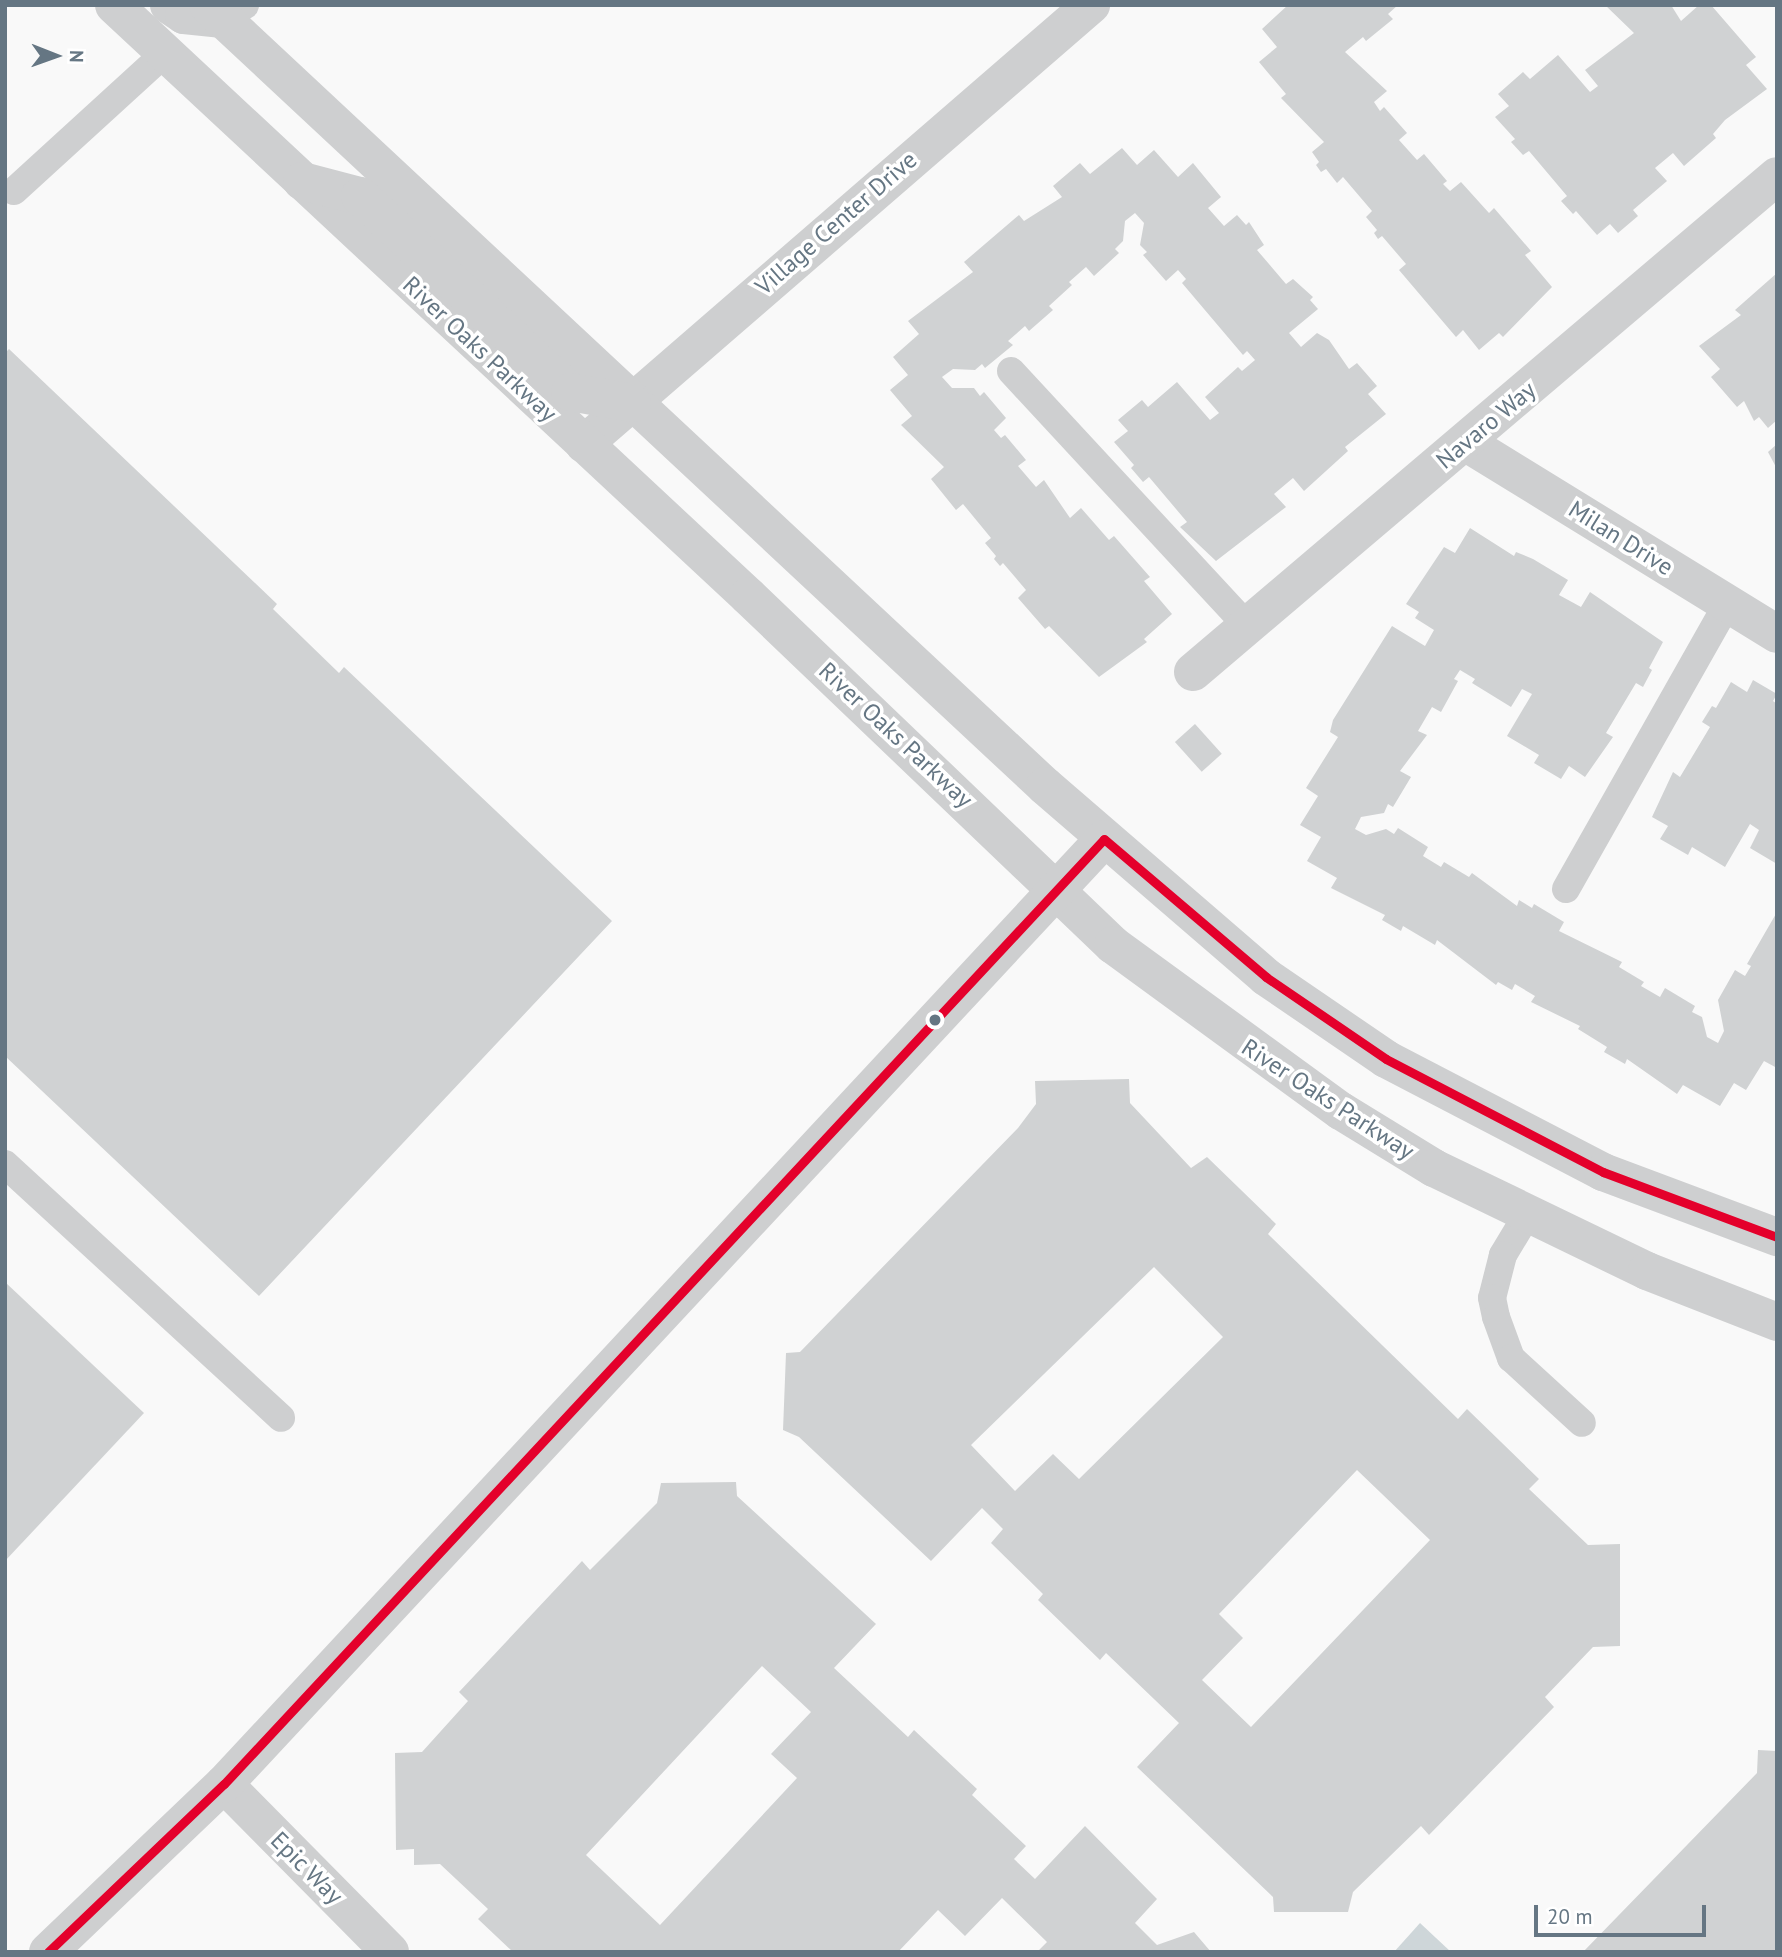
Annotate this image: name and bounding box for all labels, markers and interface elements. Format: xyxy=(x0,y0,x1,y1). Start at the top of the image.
north arrow xyxy=(21,21,91,91)
text: N xyxy=(65,50,89,63)
street label: Village Center Drive xyxy=(750,145,922,301)
street label: River Oaks Parkway xyxy=(397,270,563,428)
street label: Navaro Way xyxy=(1430,375,1542,475)
street label: Milan Drive xyxy=(1563,495,1679,581)
street label: River Oaks Parkway xyxy=(813,656,979,814)
unlabelled marker xyxy=(928,1013,942,1027)
street label: River Oaks Parkway xyxy=(1236,1032,1420,1166)
street label: Epic Way xyxy=(264,1825,350,1911)
scale bar xyxy=(1537,1890,1708,1934)
text: 20 m xyxy=(1547,1903,1593,1930)

